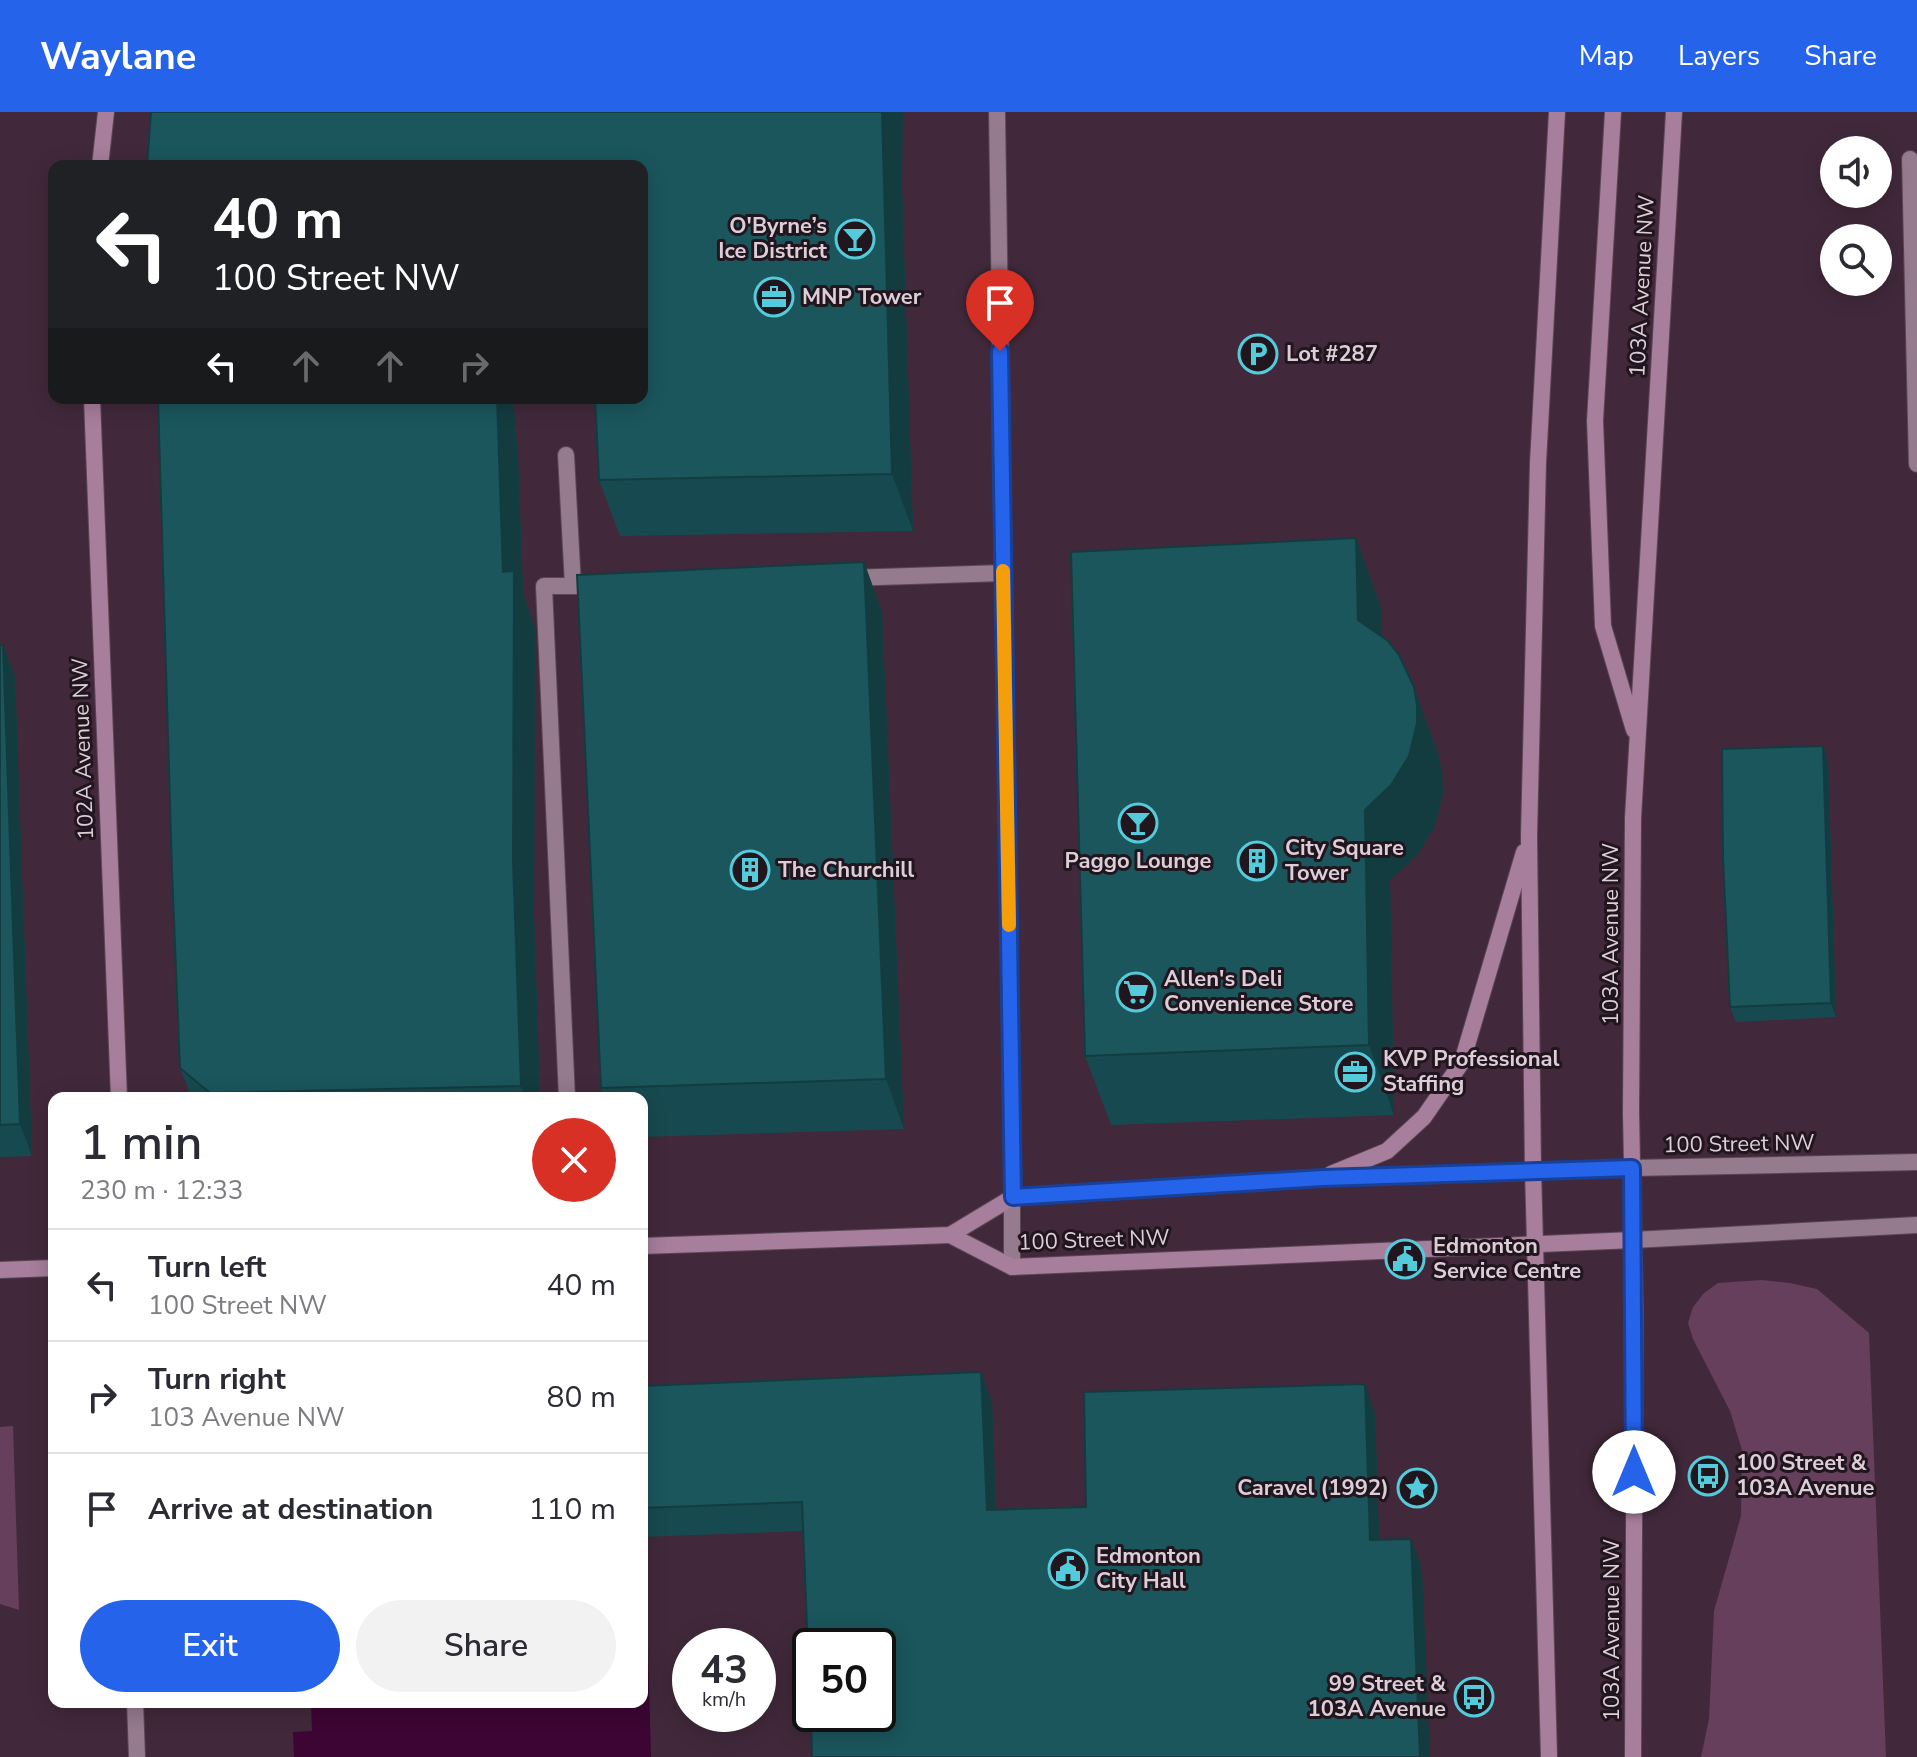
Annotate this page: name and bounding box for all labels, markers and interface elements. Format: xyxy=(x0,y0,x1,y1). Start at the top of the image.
text: Waylane xyxy=(40,31,196,82)
text: Map xyxy=(1579,37,1634,75)
text: Layers xyxy=(1678,37,1760,75)
text: Share xyxy=(1804,37,1877,75)
map controls xyxy=(1820,136,1892,296)
button: sound xyxy=(1820,136,1892,208)
text: 40 m xyxy=(212,181,343,258)
icon: left xyxy=(80,192,184,296)
street label: 103A Avenue NW xyxy=(1622,194,1662,378)
place label: O'Byrne’s Ice District xyxy=(718,211,828,266)
bar icon: O'Byrne’s Ice District xyxy=(834,218,876,260)
button: search xyxy=(1820,224,1892,296)
text: 100 Street NW xyxy=(212,254,460,303)
pin xyxy=(966,269,1034,351)
office icon: MNP Tower xyxy=(753,276,795,318)
icon: arrive xyxy=(978,281,1022,325)
place label: MNP Tower xyxy=(802,282,922,312)
parking icon: Lot #287 xyxy=(1237,333,1279,375)
place label: Lot #287 xyxy=(1286,339,1378,369)
icon: left xyxy=(200,344,244,388)
icon: ahead xyxy=(284,344,328,388)
icon: ahead xyxy=(368,344,412,388)
icon: right xyxy=(452,344,496,388)
street label: 102A Avenue NW xyxy=(65,657,101,841)
bar icon: Paggo Lounge xyxy=(1117,802,1159,844)
place label: City Square Tower xyxy=(1285,833,1404,888)
building icon: City Square Tower xyxy=(1236,840,1278,882)
street label: 103A Avenue NW xyxy=(1596,843,1626,1025)
place label: Paggo Lounge xyxy=(1065,846,1211,876)
building icon: The Churchill xyxy=(729,849,771,891)
place label: The Churchill xyxy=(778,855,914,885)
place label: Allen's Deli Convenience Store xyxy=(1164,964,1353,1019)
supermarket icon: Allen's Deli Convenience Store xyxy=(1115,971,1157,1013)
place label: KVP Professional Staffing xyxy=(1383,1044,1560,1099)
office icon: KVP Professional Staffing xyxy=(1334,1051,1376,1093)
text: 1 min xyxy=(80,1110,202,1176)
button: close xyxy=(532,1118,616,1202)
street label: 100 Street NW xyxy=(1663,1128,1815,1160)
text: 230 m · 12:33 xyxy=(80,1173,243,1208)
street label: 100 Street NW xyxy=(1018,1222,1170,1258)
place label: Edmonton Service Centre xyxy=(1433,1231,1581,1286)
public building icon: Edmonton Service Centre xyxy=(1384,1238,1426,1280)
text: Turn left xyxy=(148,1247,266,1288)
icon: left xyxy=(80,1263,124,1307)
text: 40 m xyxy=(547,1265,616,1306)
text: 100 Street NW xyxy=(148,1288,327,1323)
text: Turn right xyxy=(148,1359,286,1400)
icon: right xyxy=(80,1375,124,1419)
text: 80 m xyxy=(547,1377,616,1418)
text: 103 Avenue NW xyxy=(148,1400,345,1435)
position arrow xyxy=(1592,1430,1676,1514)
place label: 100 Street & 103A Avenue xyxy=(1736,1448,1875,1503)
bus stop icon: 100 Street & 103A Avenue xyxy=(1687,1455,1729,1497)
place icon: Caravel (1992) xyxy=(1396,1467,1438,1509)
place label: Caravel (1992) xyxy=(1237,1473,1389,1503)
icon: arrive xyxy=(80,1487,124,1531)
text: Arrive at destination xyxy=(148,1489,433,1530)
text: 110 m xyxy=(529,1489,616,1530)
street label: 103A Avenue NW xyxy=(1597,1539,1627,1721)
place label: Edmonton City Hall xyxy=(1096,1541,1201,1596)
public building icon: Edmonton City Hall xyxy=(1047,1548,1089,1590)
button: Exit xyxy=(80,1600,340,1692)
button: Share xyxy=(356,1600,616,1692)
speed limit sign: 50 xyxy=(792,1628,896,1732)
text: 43 xyxy=(700,1643,748,1697)
place label: 99 Street & 103A Avenue xyxy=(1308,1669,1447,1724)
bus stop icon: 99 Street & 103A Avenue xyxy=(1453,1676,1495,1718)
text: km/h xyxy=(702,1686,746,1713)

